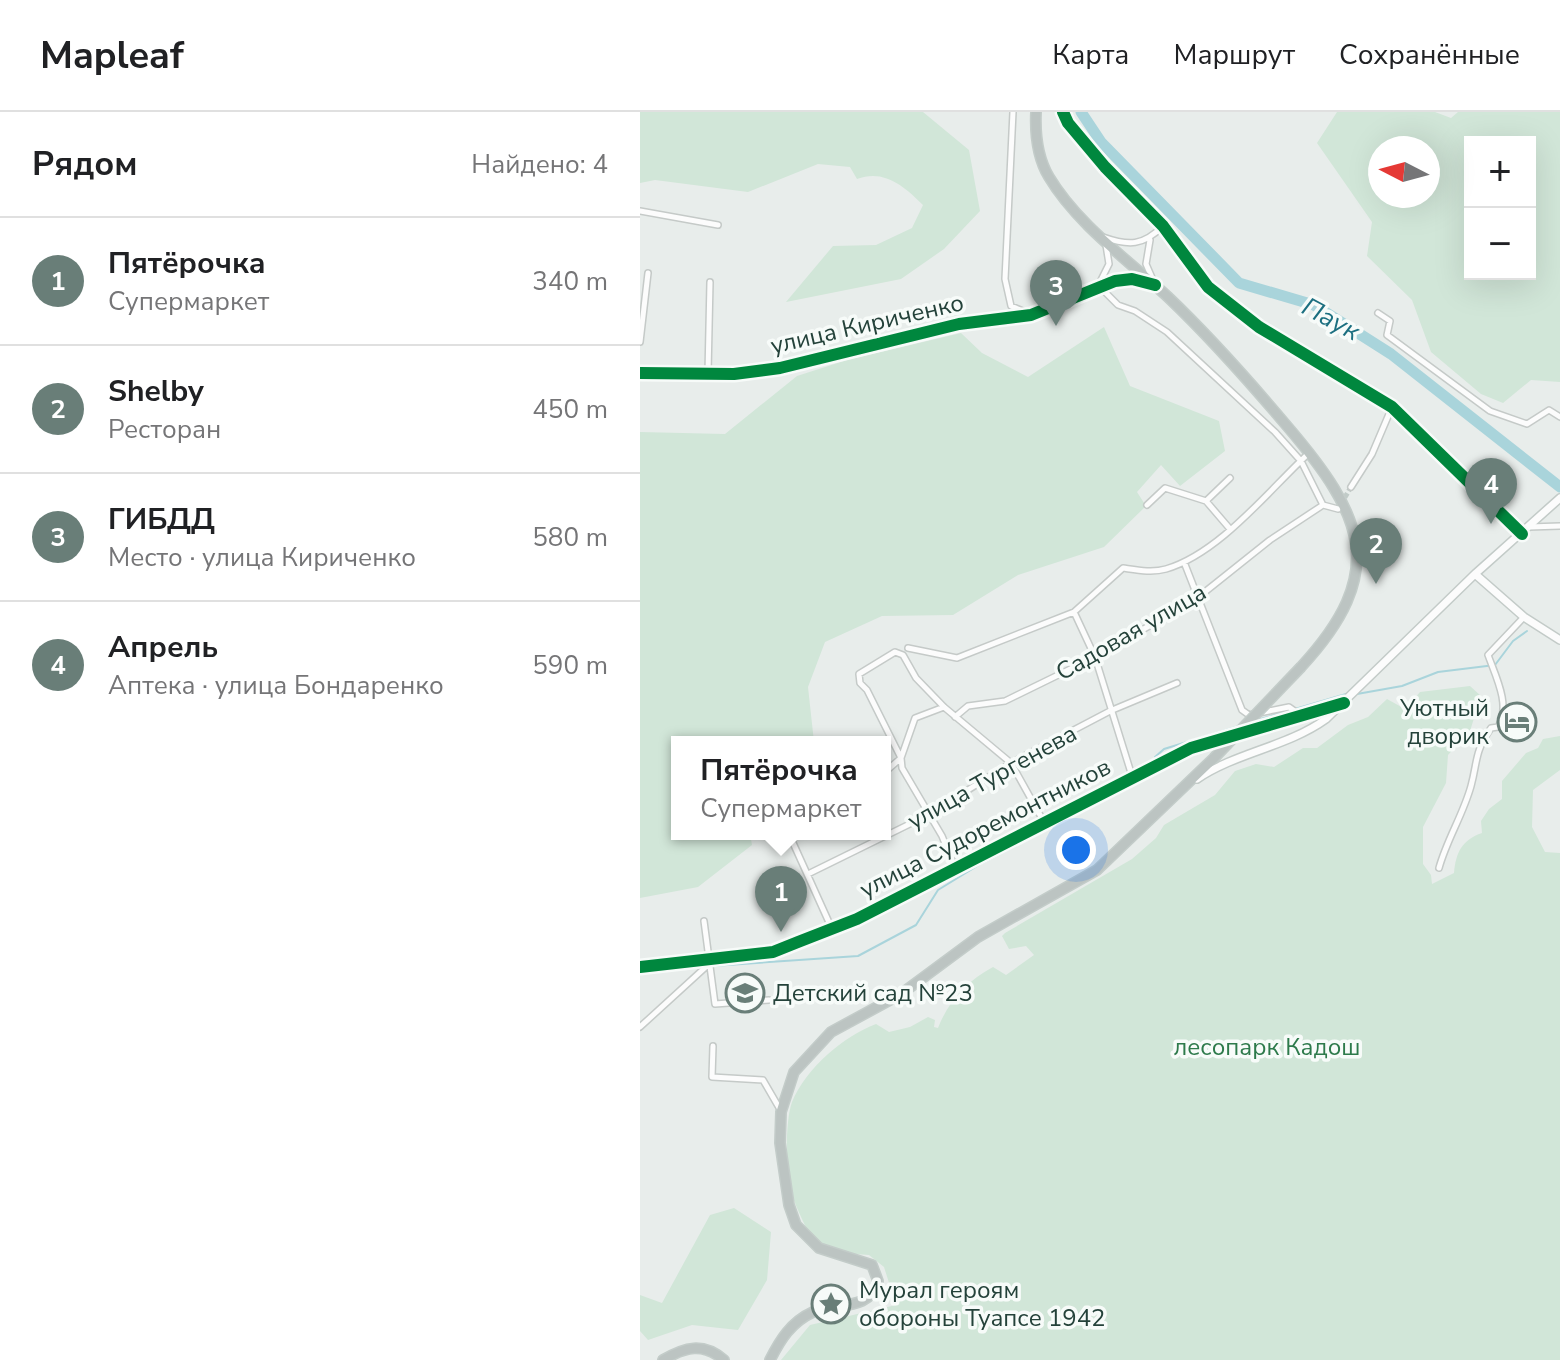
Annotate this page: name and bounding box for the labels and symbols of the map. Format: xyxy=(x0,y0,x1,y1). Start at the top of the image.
north arrow xyxy=(1368,136,1440,208)
pin: 3 xyxy=(1030,260,1082,326)
street label: улица Кириченко xyxy=(767,286,967,362)
water label: Паук xyxy=(1296,289,1367,349)
pin: 4 xyxy=(1465,458,1517,524)
pin: 2 xyxy=(1350,518,1402,584)
street label: Садовая улица xyxy=(1050,576,1212,688)
place label: Уютный дворик xyxy=(1399,692,1489,752)
hotel icon: Уютный дворик xyxy=(1496,701,1538,743)
street label: улица Тургенева xyxy=(901,717,1083,837)
street label: улица Судоремонтников xyxy=(854,751,1116,905)
your location xyxy=(1056,830,1096,870)
pin: 1 xyxy=(755,866,807,932)
school or university icon: Детский сад №23 xyxy=(724,972,766,1014)
place label: Детский сад №23 xyxy=(773,977,973,1009)
park label: лесопарк Кадош xyxy=(1174,1031,1360,1063)
place label: Мурал героям обороны Туапсе 1942 xyxy=(859,1274,1106,1334)
place icon: Мурал героям обороны Туапсе 1942 xyxy=(810,1283,852,1325)

